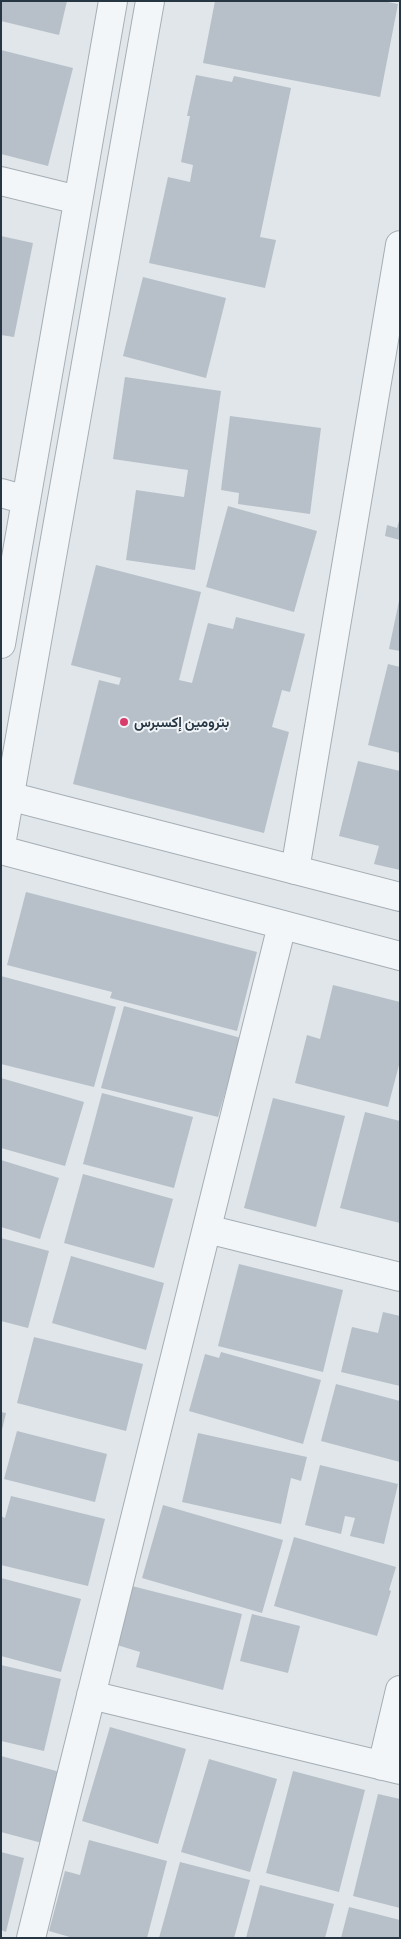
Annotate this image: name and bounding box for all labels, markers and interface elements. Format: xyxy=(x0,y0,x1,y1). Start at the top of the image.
place label: بترومين إكسبرس xyxy=(134,714,229,730)
marker: بترومين إكسبرس xyxy=(118,716,130,728)

